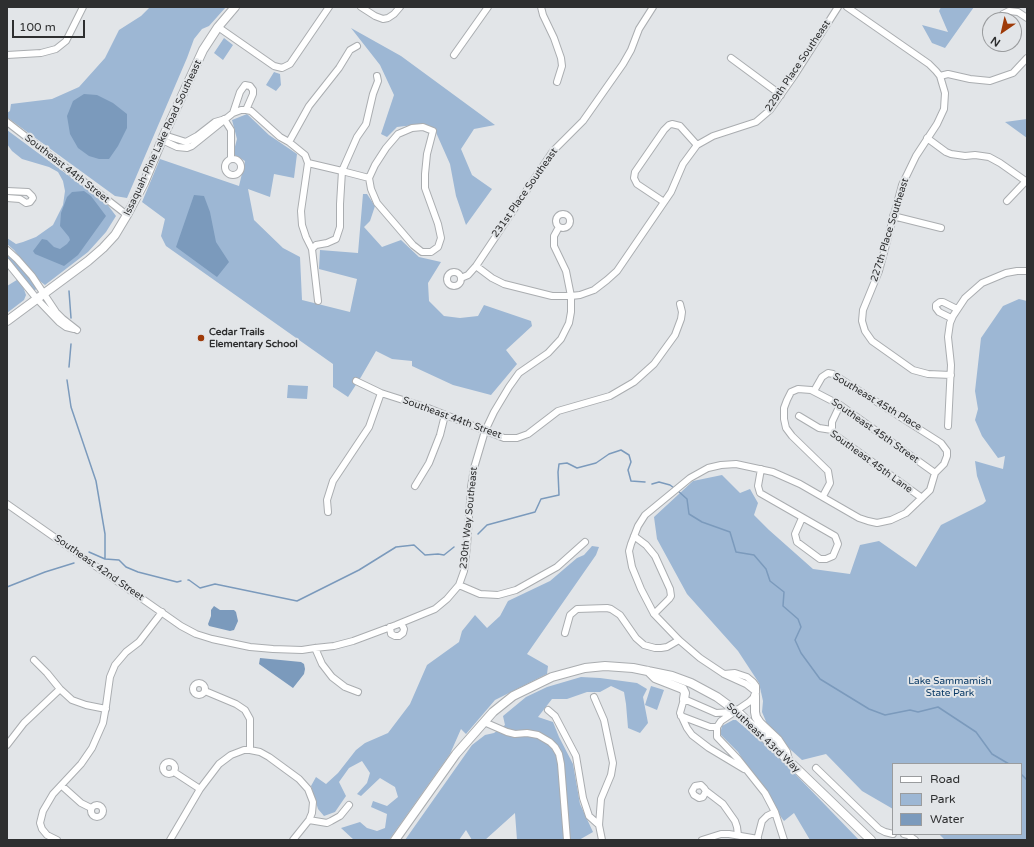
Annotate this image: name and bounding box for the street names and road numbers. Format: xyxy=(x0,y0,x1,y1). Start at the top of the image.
street label: 229th Place Southeast xyxy=(763,18,833,114)
street label: Issaquah-Pine Lake Road Southeast xyxy=(122,58,204,218)
street label: Southeast 44th Street xyxy=(22,132,112,206)
street label: 231st Place Southeast xyxy=(490,146,560,240)
street label: 227th Place Southeast xyxy=(869,177,911,283)
street label: Southeast 45th Place xyxy=(830,371,924,433)
street label: Southeast 44th Street xyxy=(401,395,503,441)
street label: Southeast 45th Street xyxy=(829,396,921,466)
street label: Southeast 45th Lane xyxy=(827,428,915,496)
street label: 230th Way Southeast xyxy=(458,466,480,570)
street label: Southeast 42nd Street xyxy=(52,532,146,604)
street label: Southeast 43rd Way xyxy=(724,701,802,775)

